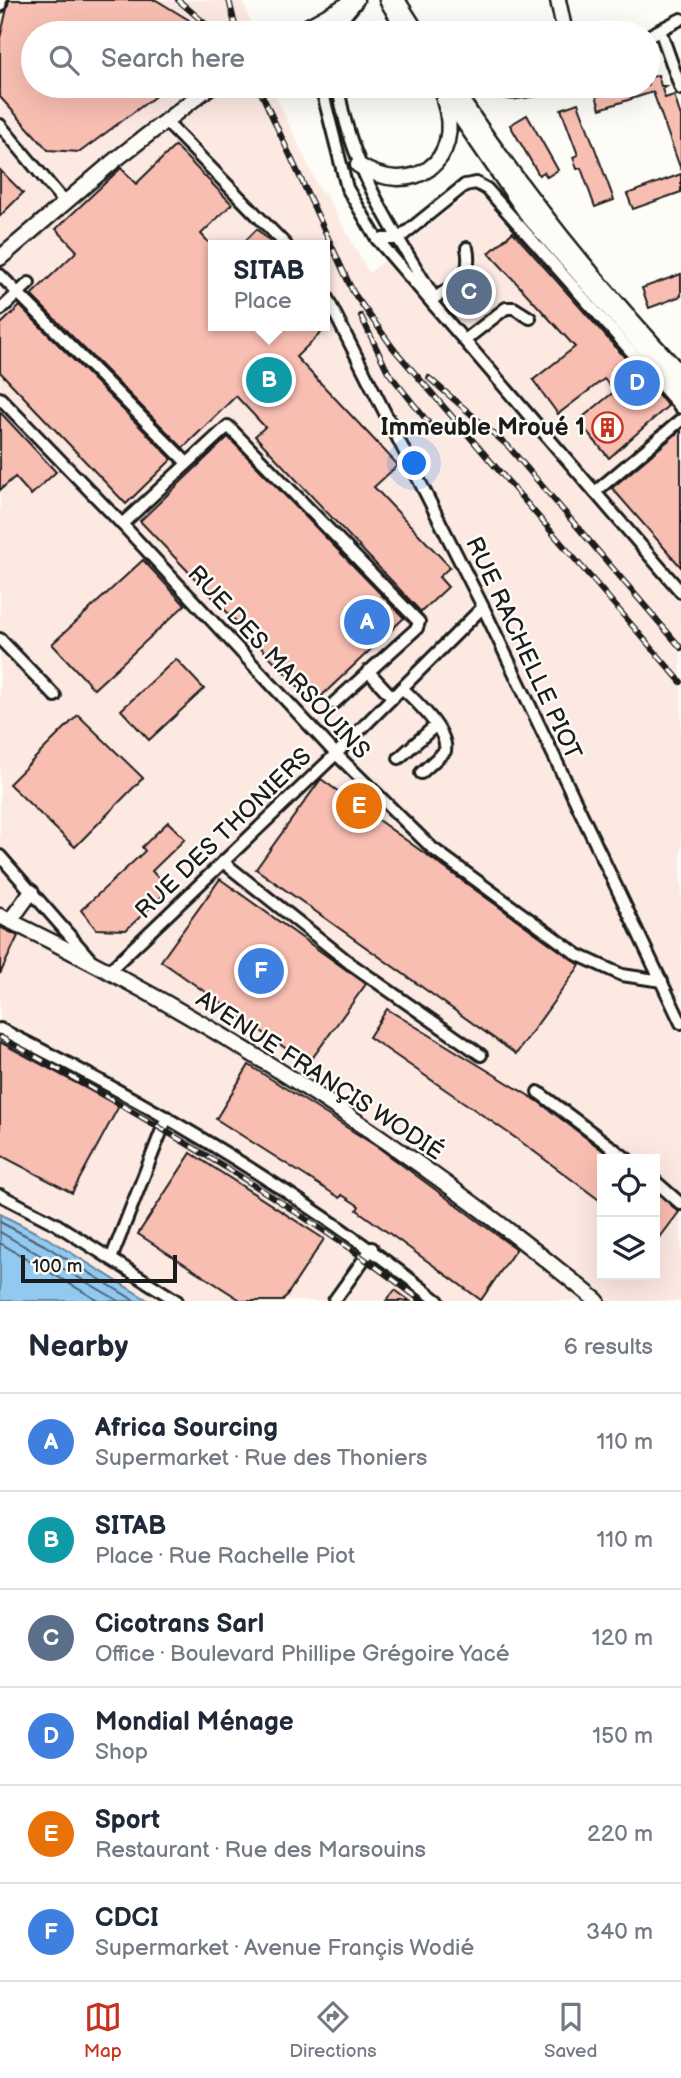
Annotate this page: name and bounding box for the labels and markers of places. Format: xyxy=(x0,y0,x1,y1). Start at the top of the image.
pin: C xyxy=(446,266,492,318)
pin: B xyxy=(246,354,292,406)
pin: D xyxy=(614,357,660,409)
building icon: Immeuble Mroué 1 xyxy=(591,410,625,444)
place label: Immeuble Mroué 1 xyxy=(381,413,585,442)
pin: A xyxy=(344,596,390,648)
pin: E xyxy=(336,780,382,832)
pin: F xyxy=(238,945,284,997)

